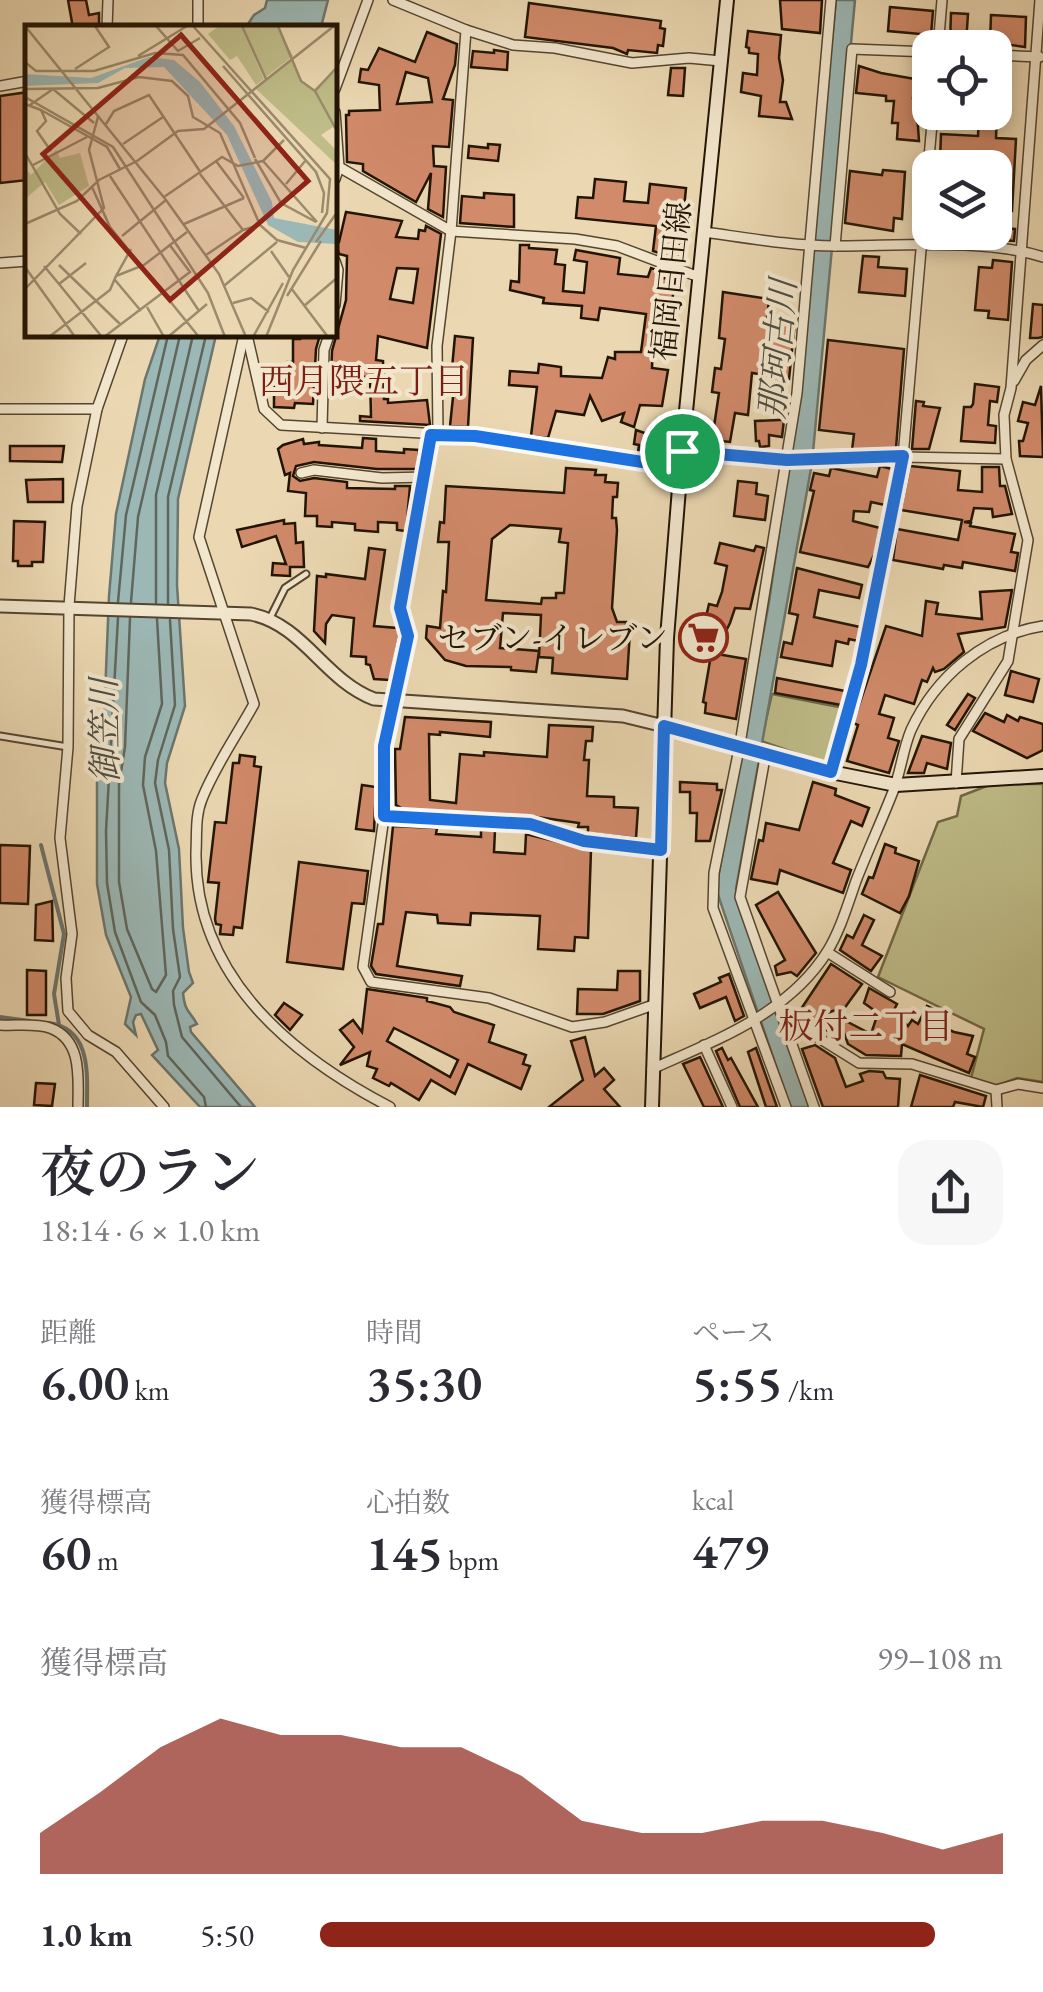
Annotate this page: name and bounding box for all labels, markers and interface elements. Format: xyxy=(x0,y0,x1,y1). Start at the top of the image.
inset map xyxy=(25,25,338,338)
map controls xyxy=(912,30,1012,250)
button: locate xyxy=(912,30,1012,130)
button: layers xyxy=(912,150,1012,250)
street label: 福岡日田線 xyxy=(642,199,700,363)
water label: 那珂古川 xyxy=(748,273,806,421)
district label: 西月隈五丁目 xyxy=(259,358,469,403)
pin xyxy=(640,409,725,494)
icon: arrive xyxy=(655,424,710,479)
supermarket icon: セブン-イレブン xyxy=(677,612,729,664)
place label: セブン-イレブン xyxy=(438,617,668,659)
water label: 御笠川 xyxy=(81,674,127,784)
district label: 板付二丁目 xyxy=(778,1003,954,1048)
text: 夜のラン xyxy=(40,1136,260,1207)
button: share xyxy=(898,1140,1003,1245)
text: 18:14 · 6 × 1.0 km xyxy=(40,1209,260,1251)
text: 距離 xyxy=(40,1314,96,1350)
text: 時間 xyxy=(366,1314,422,1350)
text: ペース xyxy=(692,1314,775,1350)
text: 6.00 xyxy=(40,1350,129,1415)
text: 35:30 xyxy=(366,1350,482,1415)
text: 5:55 xyxy=(692,1350,783,1415)
text: km xyxy=(129,1372,170,1408)
text: /km xyxy=(783,1372,834,1408)
text: kcal xyxy=(692,1482,734,1518)
text: 獲得標高 xyxy=(40,1484,152,1520)
text: 心拍数 xyxy=(366,1484,450,1520)
text: 479 xyxy=(692,1518,769,1583)
text: 60 xyxy=(40,1520,91,1585)
text: 145 xyxy=(366,1520,443,1585)
text: m xyxy=(91,1542,119,1578)
text: bpm xyxy=(443,1542,499,1578)
text: 99–108 m xyxy=(877,1637,1003,1679)
text: 獲得標高 xyxy=(40,1642,168,1684)
text: 1.0 km xyxy=(40,1914,133,1956)
text: 5:50 xyxy=(200,1914,254,1956)

